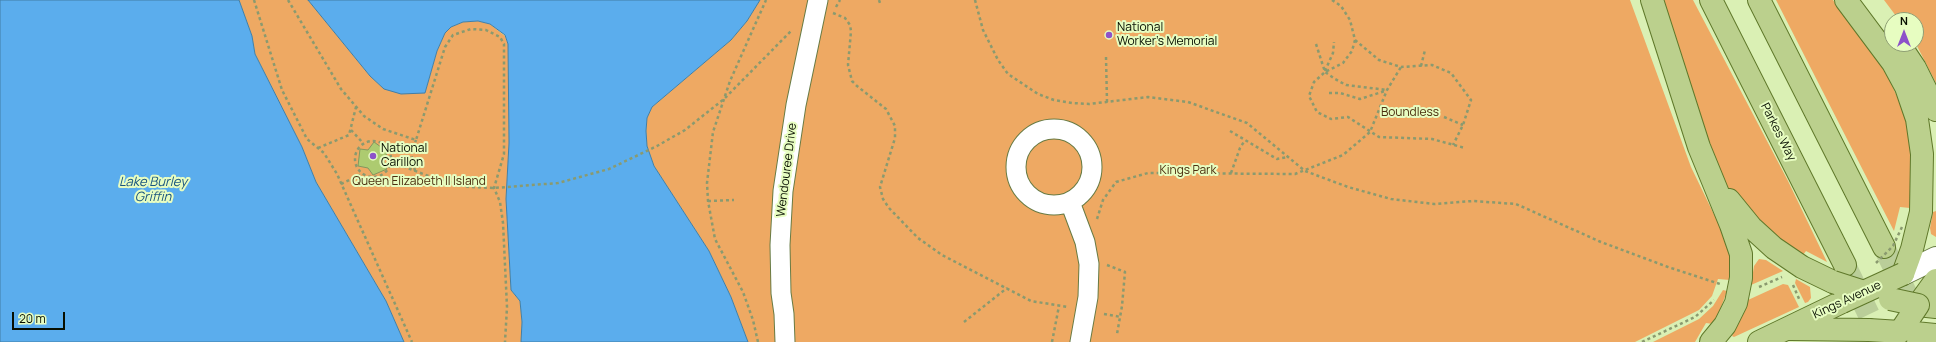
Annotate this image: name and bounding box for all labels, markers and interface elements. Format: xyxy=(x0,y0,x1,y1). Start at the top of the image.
north arrow xyxy=(1884,12,1924,52)
text: N xyxy=(1900,13,1908,28)
place label: National Worker’s Memorial xyxy=(1117,21,1217,49)
marker: National Worker’s Memorial xyxy=(1104,30,1114,40)
street label: Parkes Way xyxy=(1757,101,1799,163)
park label: Boundless xyxy=(1381,106,1439,120)
street label: Wendouree Drive xyxy=(774,122,800,218)
place label: National Carillon xyxy=(381,142,427,170)
marker: National Carillon xyxy=(368,151,378,161)
park label: Kings Park xyxy=(1160,164,1216,178)
water label: Lake Burley Griffin xyxy=(119,174,187,205)
park label: Queen Elizabeth II Island xyxy=(352,175,486,189)
street label: Kings Avenue xyxy=(1810,278,1884,322)
scale bar xyxy=(14,304,67,330)
text: 20 m xyxy=(19,310,46,327)

